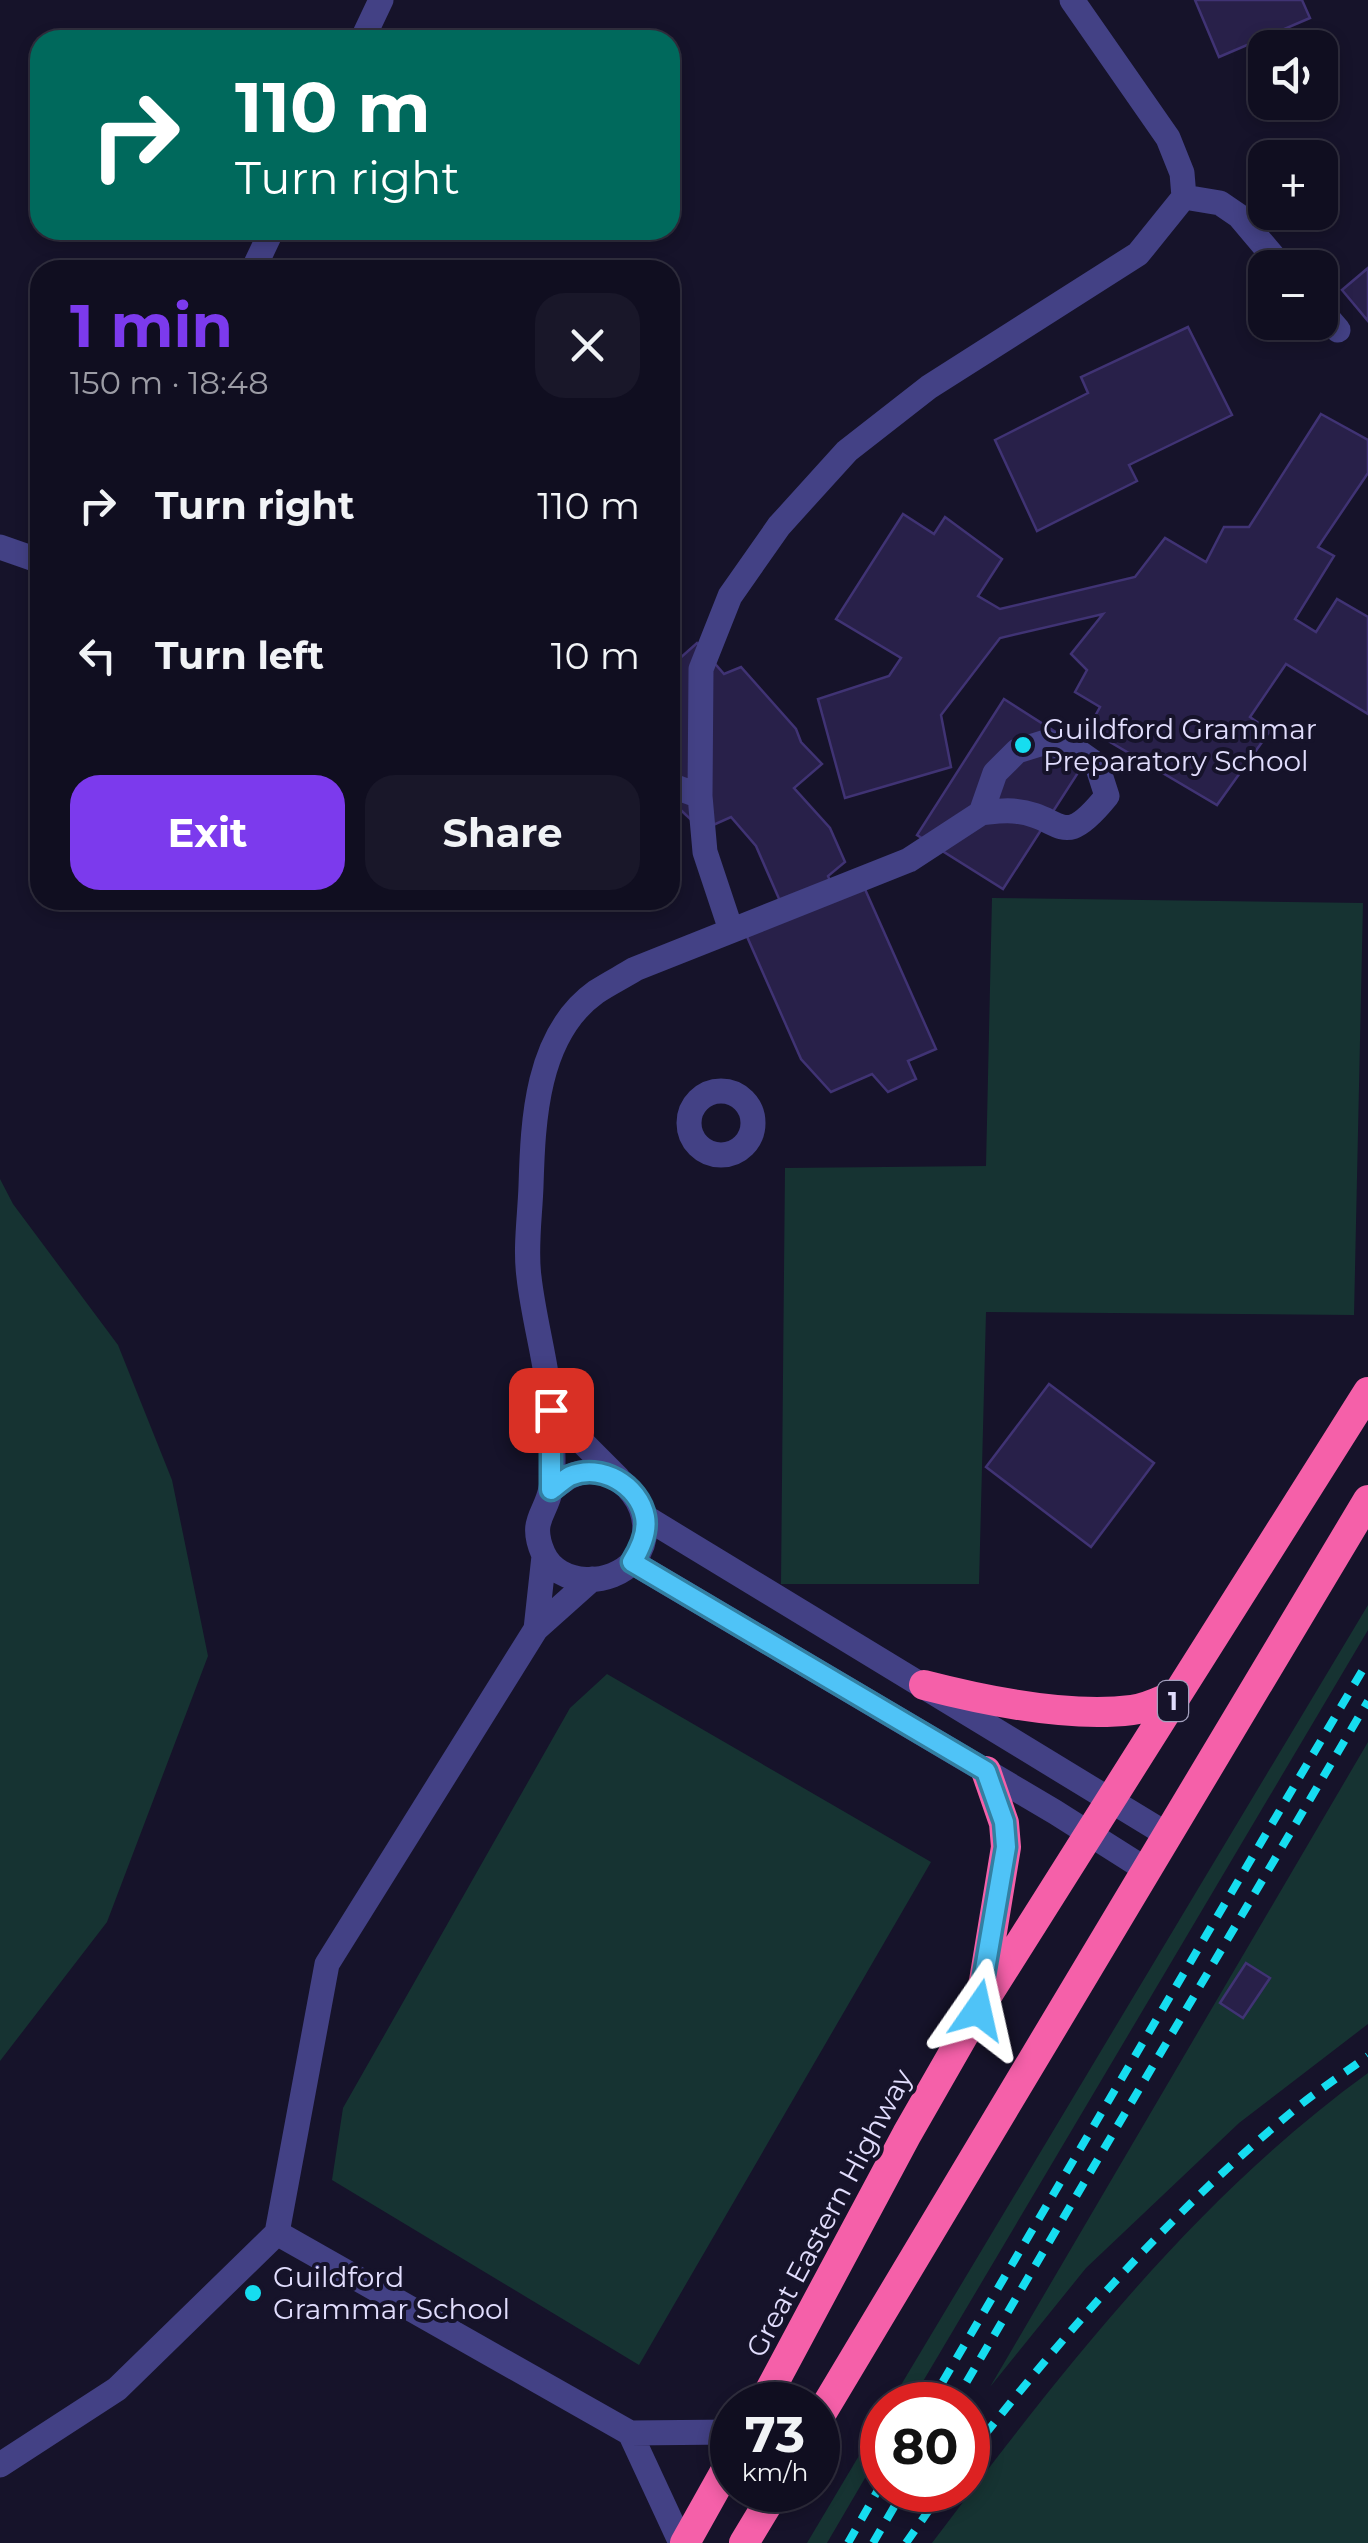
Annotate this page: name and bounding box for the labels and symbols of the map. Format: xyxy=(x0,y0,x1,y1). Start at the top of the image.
place label: Guildford Grammar Preparatory School xyxy=(1043,712,1317,778)
marker: Guildford Grammar Preparatory School xyxy=(1012,734,1034,756)
pin xyxy=(509,1368,594,1453)
road number: 1 xyxy=(1158,1681,1188,1721)
position arrow xyxy=(926,1958,1030,2062)
street label: Great Eastern Highway xyxy=(739,2062,920,2363)
place label: Guildford Grammar School xyxy=(273,2260,510,2326)
marker: Guildford Grammar School xyxy=(242,2282,264,2304)
speed limit sign: 80 xyxy=(860,2382,990,2512)

